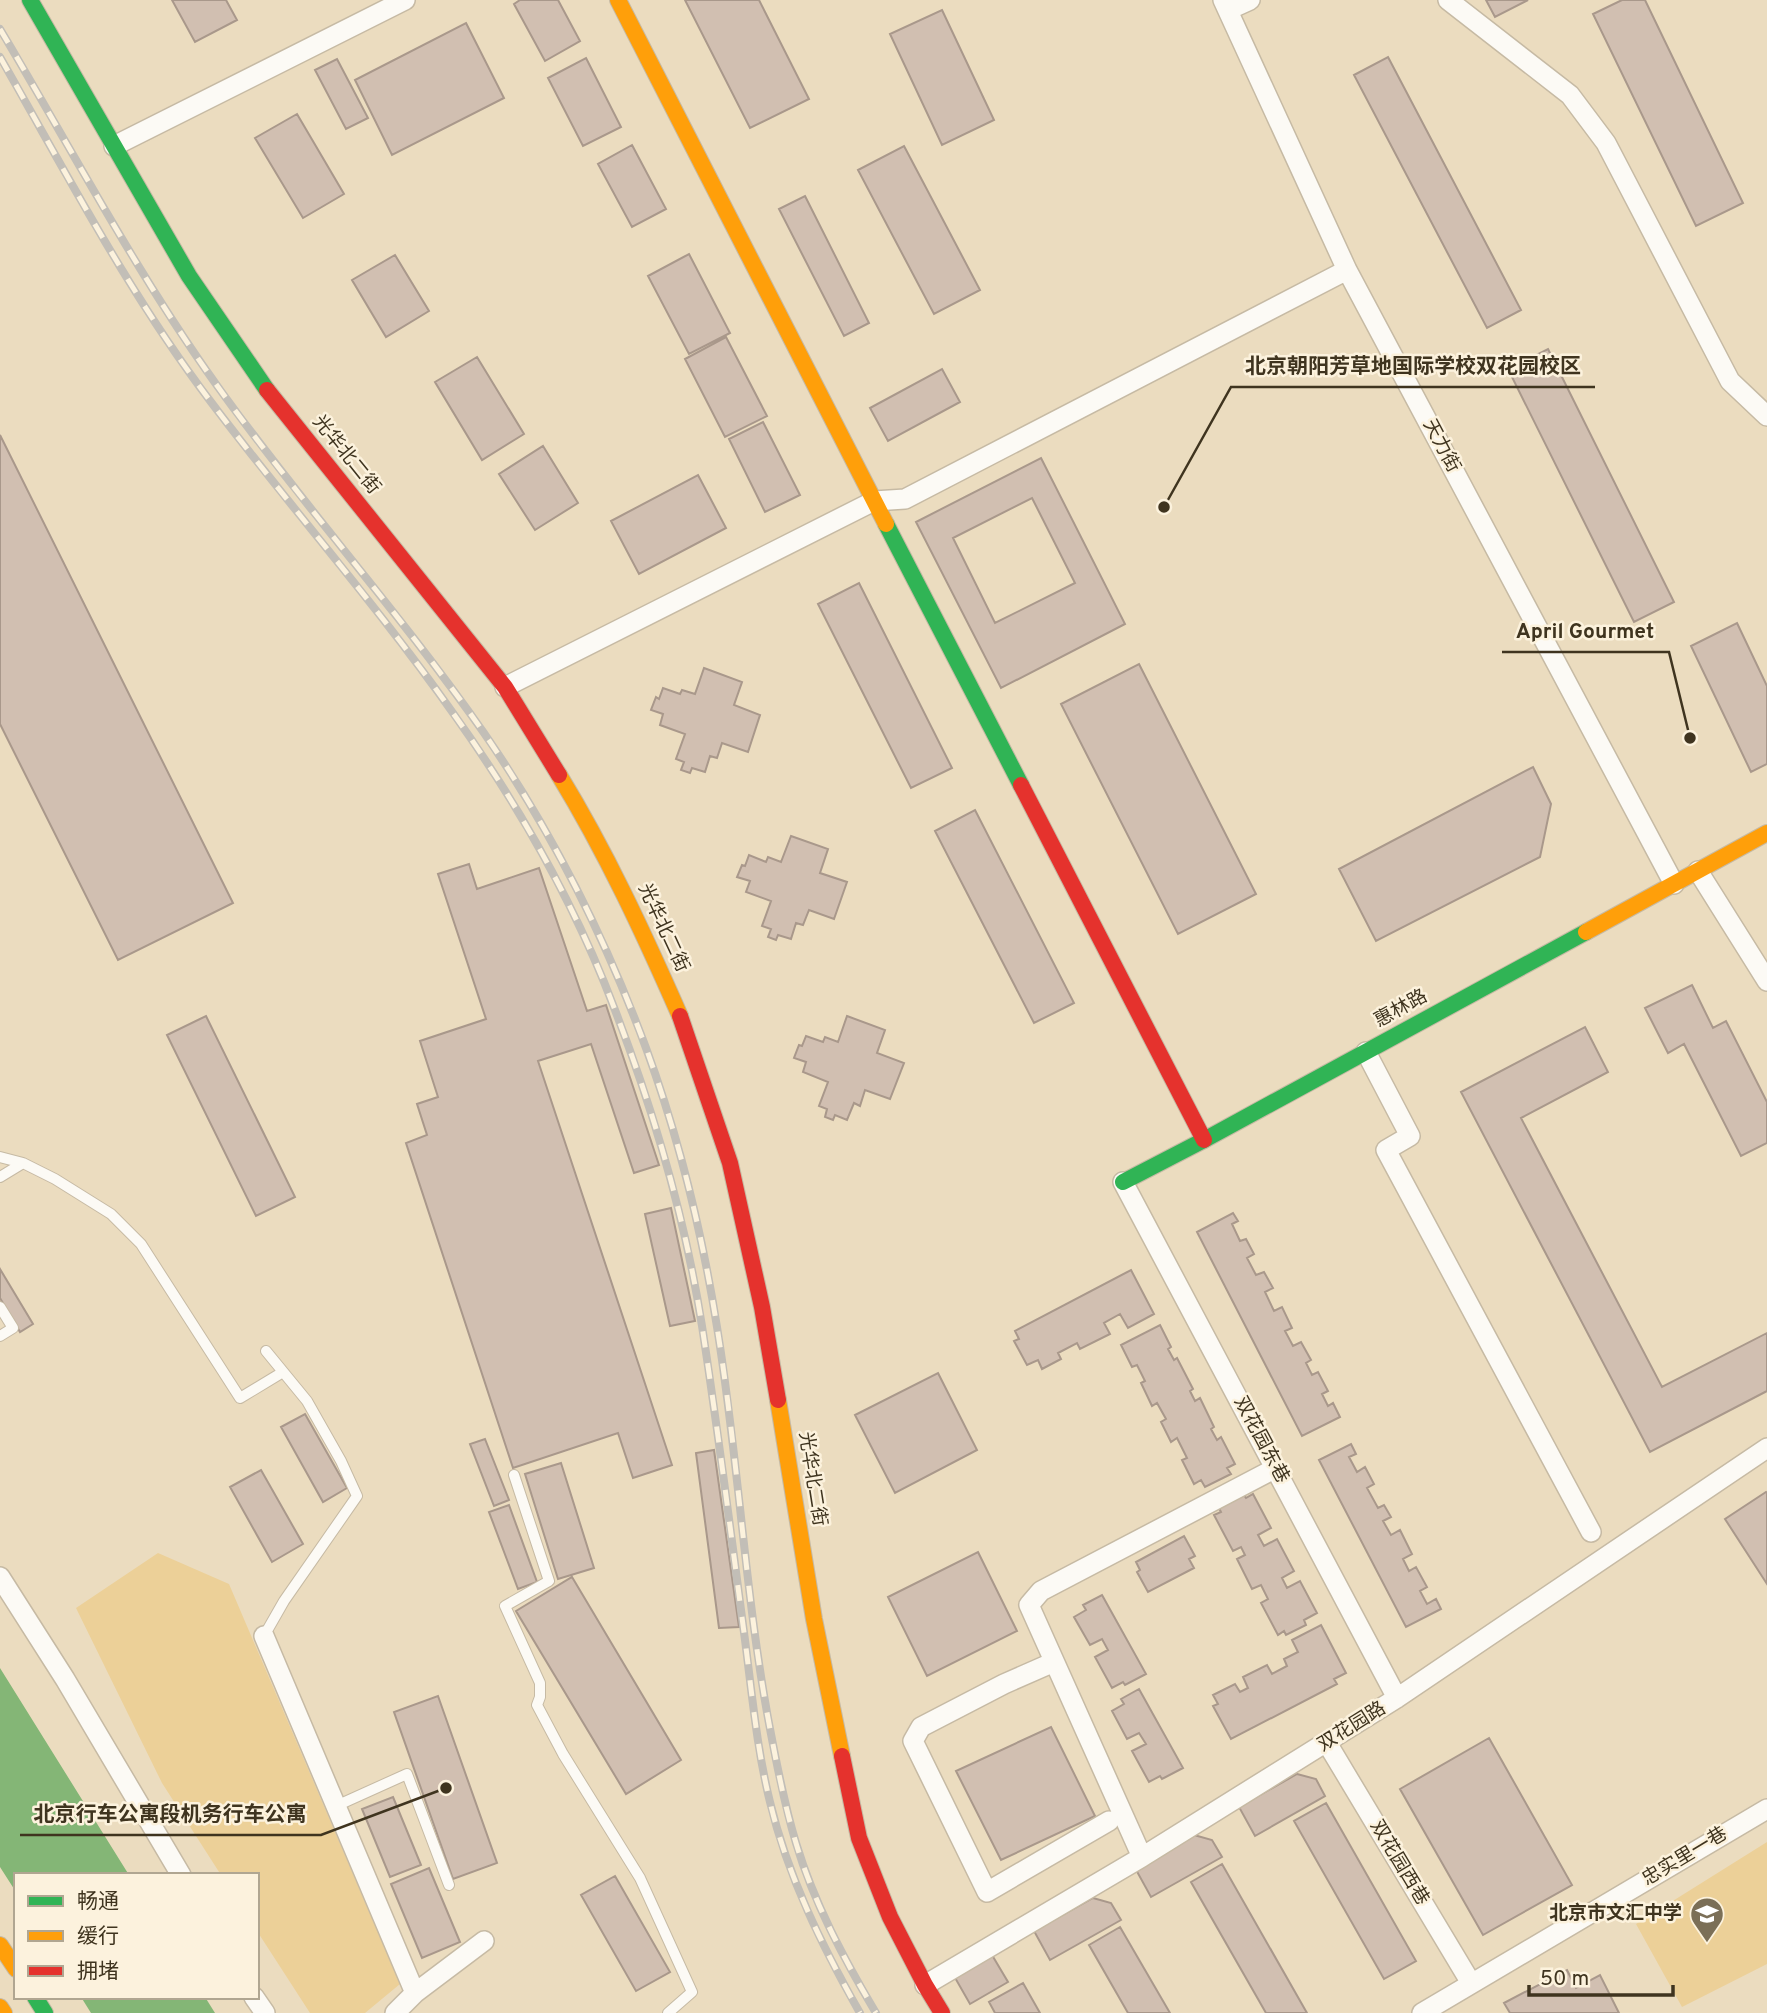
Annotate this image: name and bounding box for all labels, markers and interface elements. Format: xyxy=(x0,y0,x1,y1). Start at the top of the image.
callout: 北京朝阳芳草地国际学校双花园校区 xyxy=(1231,345,1595,387)
text: 北京朝阳芳草地国际学校双花园校区 xyxy=(1245,354,1581,381)
street label: 光华北二街 xyxy=(307,411,385,499)
street label: 天力街 xyxy=(1417,415,1465,477)
callout: April Gourmet xyxy=(1502,610,1669,652)
text: April Gourmet xyxy=(1516,619,1654,646)
street label: 光华北二街 xyxy=(632,880,694,976)
street label: 惠林路 xyxy=(1370,985,1432,1033)
street label: 双花园东巷 xyxy=(1228,1392,1294,1488)
street label: 光华北二街 xyxy=(793,1430,831,1528)
street label: 双花园路 xyxy=(1313,1697,1391,1757)
callout: 北京行车公寓段机务行车公寓 xyxy=(20,1793,321,1835)
text: 北京行车公寓段机务行车公寓 xyxy=(34,1802,307,1829)
street label: 双花园西巷 xyxy=(1364,1816,1434,1910)
street label: 忠实里一巷 xyxy=(1638,1822,1732,1892)
legend xyxy=(14,1873,259,1999)
text: 畅通 xyxy=(77,1889,119,1916)
school or university icon: 北京市文汇中学 xyxy=(1688,1895,1726,1944)
place label: 北京市文汇中学 xyxy=(1549,1902,1682,1926)
text: 缓行 xyxy=(77,1924,119,1951)
scale bar xyxy=(1529,1954,1672,1998)
text: 拥堵 xyxy=(77,1959,119,1986)
text: 50 m xyxy=(1540,1966,1589,1993)

